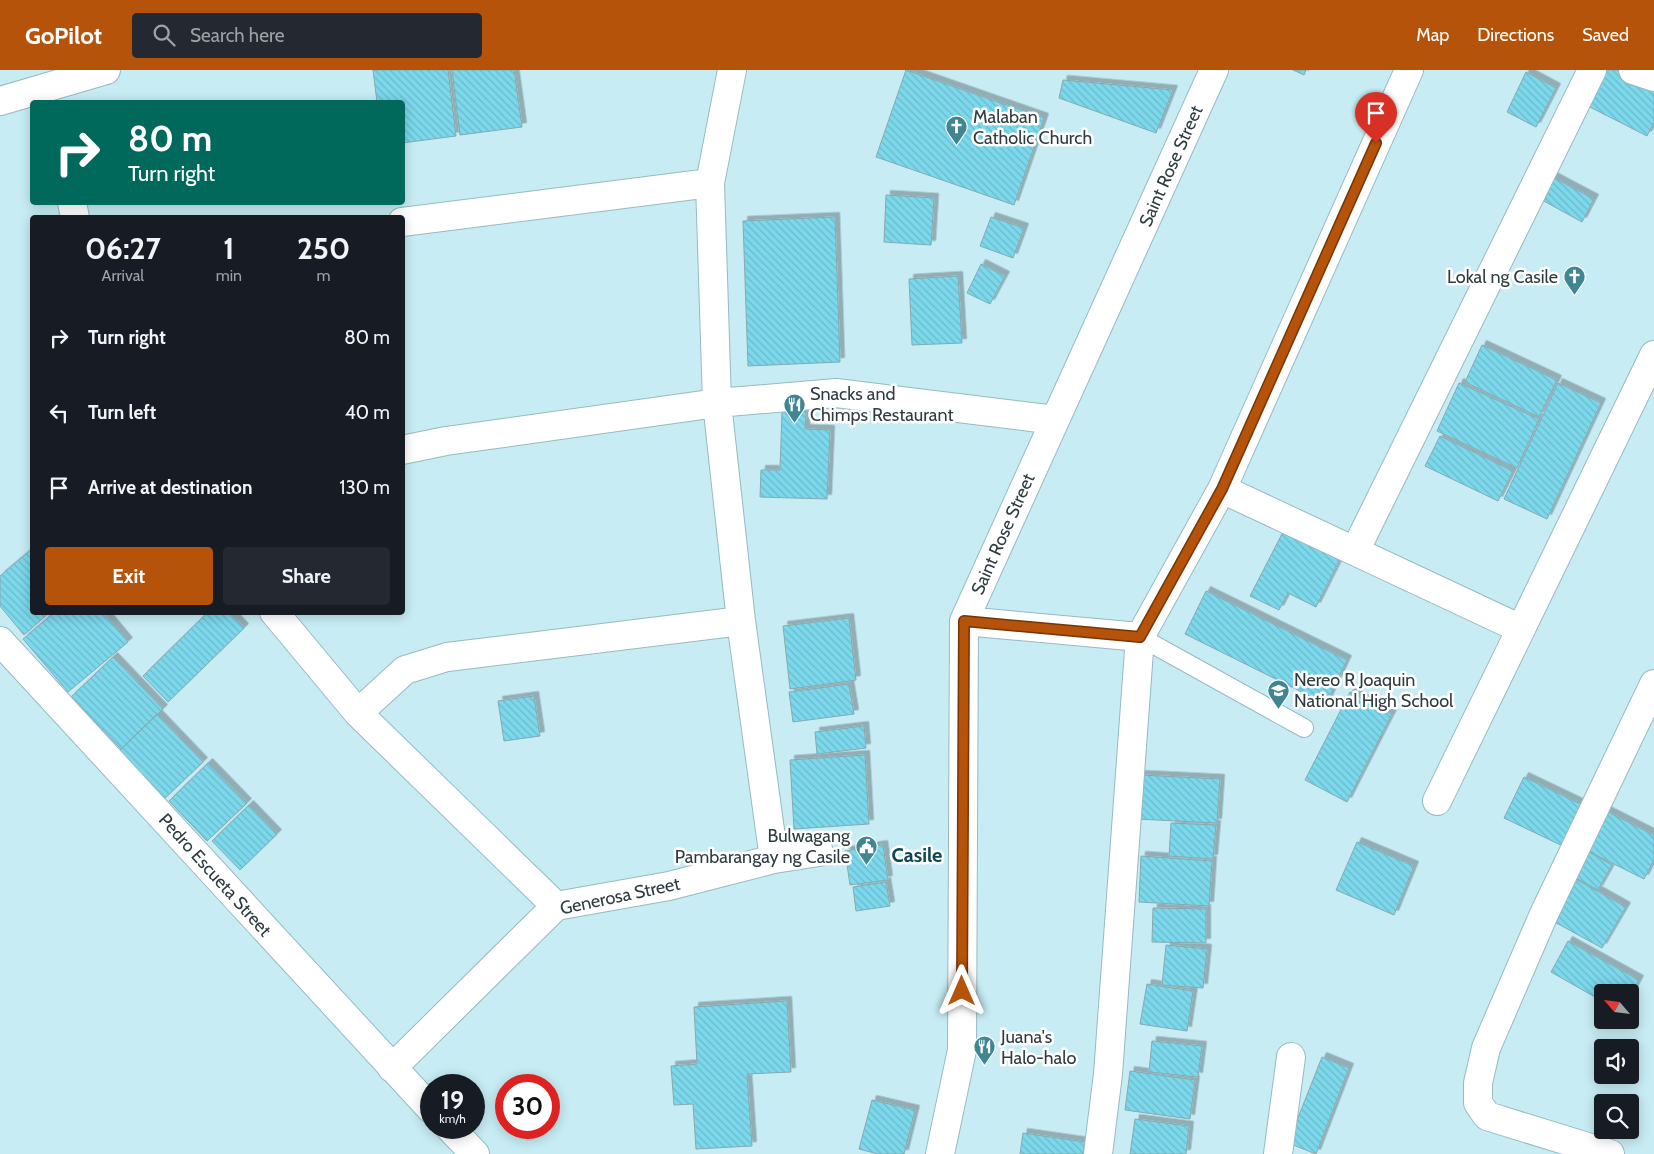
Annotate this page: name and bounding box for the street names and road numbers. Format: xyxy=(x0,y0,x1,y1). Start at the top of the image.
street label: Saint Rose Street xyxy=(1134,102,1208,230)
street label: Saint Rose Street xyxy=(966,470,1040,598)
street label: Pedro Escueta Street xyxy=(154,809,276,941)
street label: Generosa Street xyxy=(558,873,682,919)

